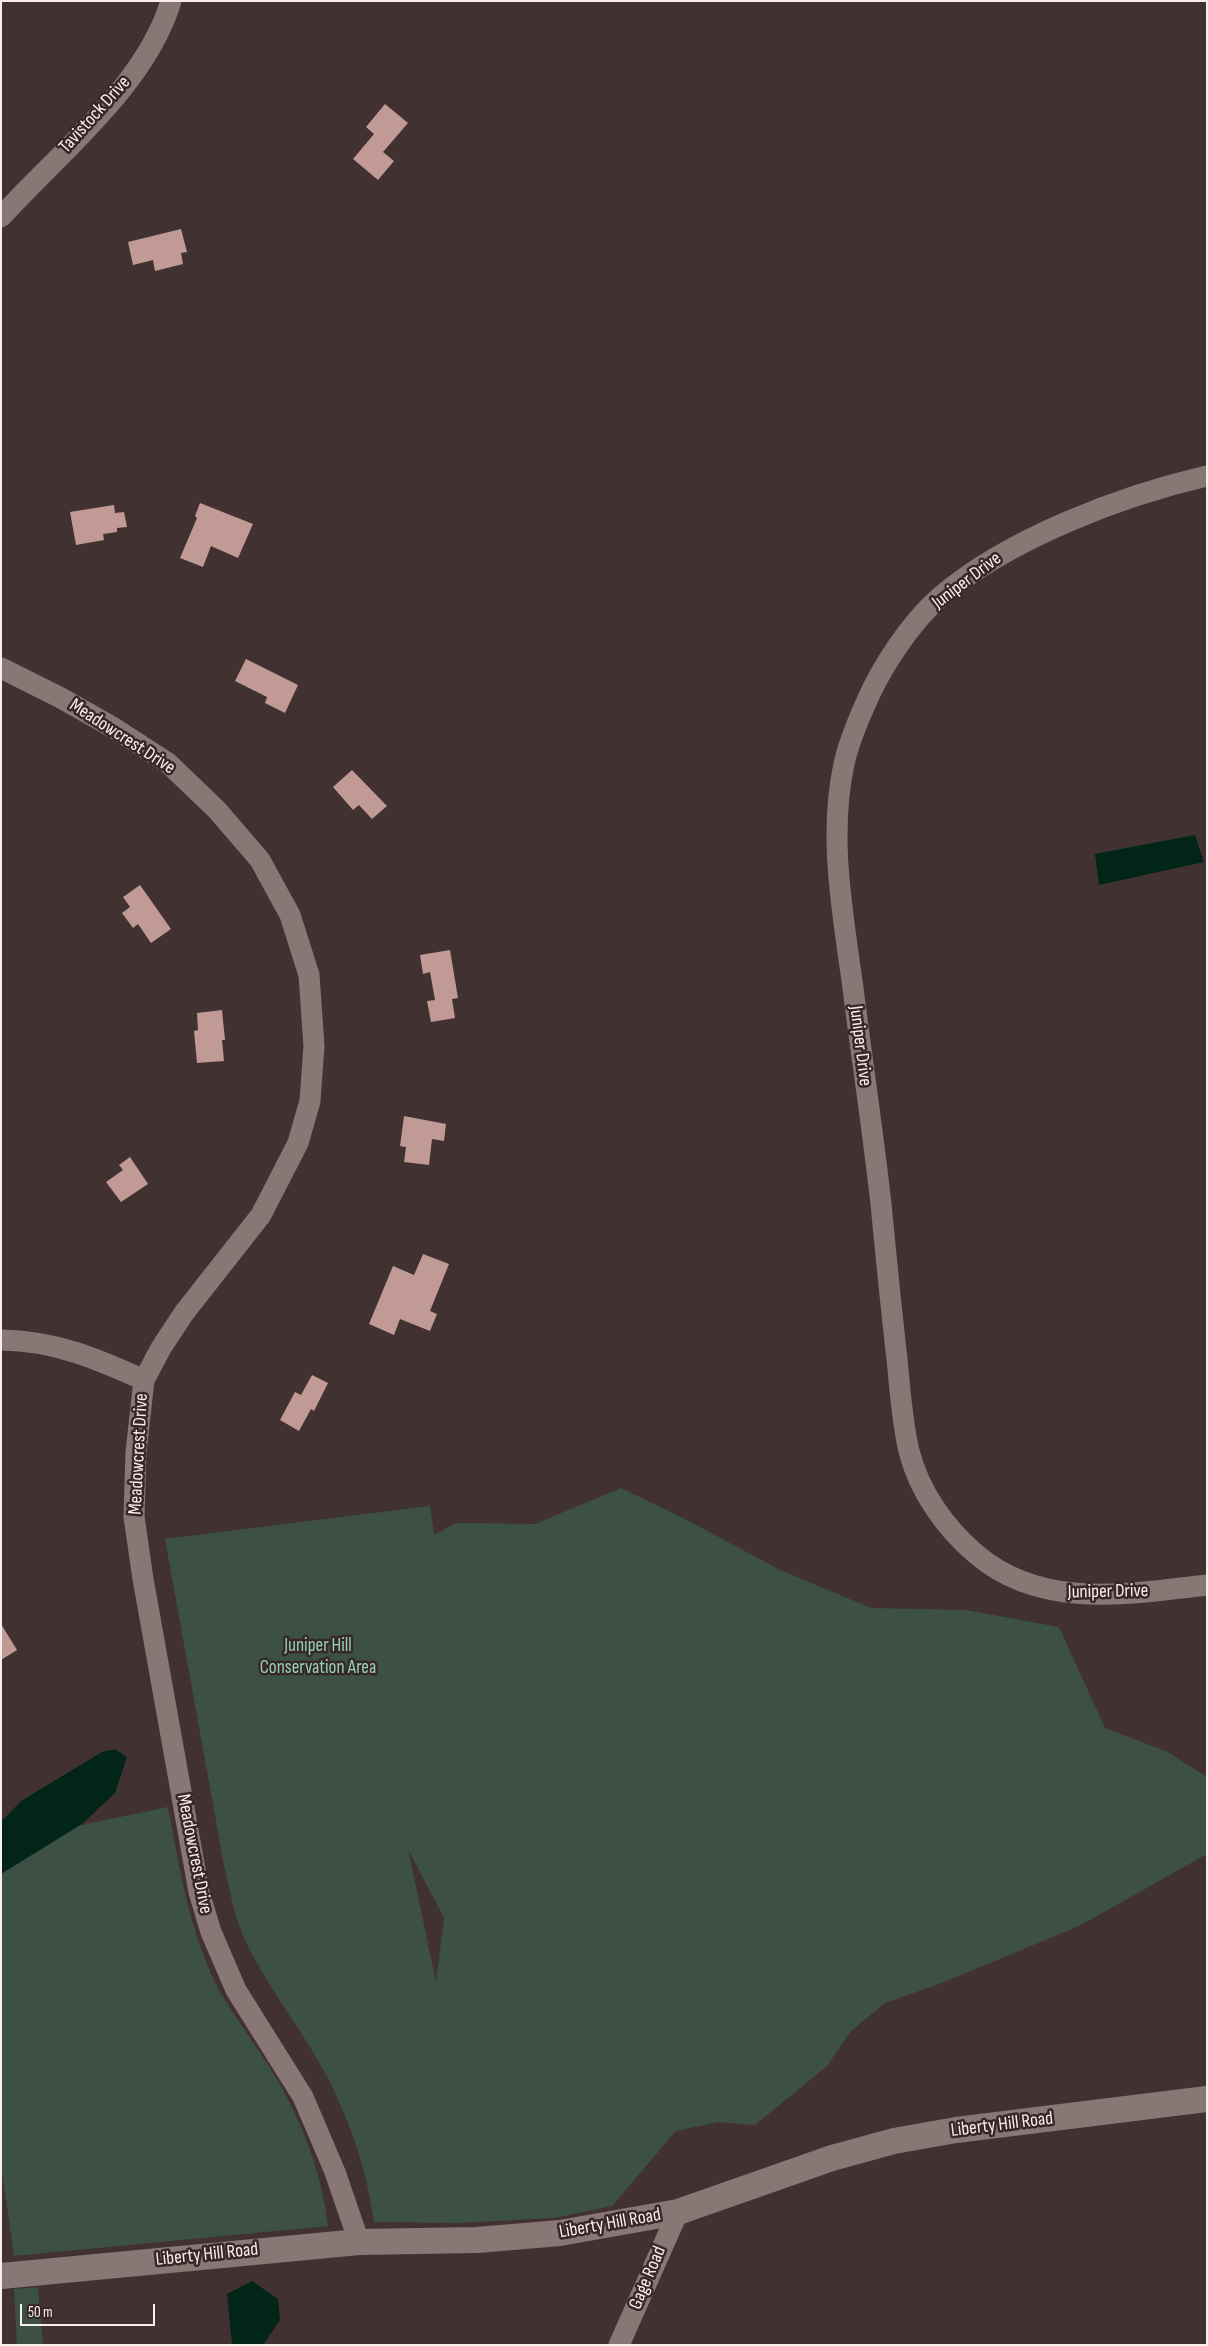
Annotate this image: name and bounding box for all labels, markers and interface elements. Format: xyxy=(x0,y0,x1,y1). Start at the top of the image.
street label: Tavistock Drive xyxy=(54,72,136,158)
street label: Juniper Drive xyxy=(928,548,1006,614)
street label: Meadowcrest Drive xyxy=(65,694,179,780)
street label: Juniper Drive xyxy=(844,1005,876,1087)
street label: Meadowcrest Drive xyxy=(124,1393,154,1515)
street label: Juniper Drive xyxy=(1067,1580,1149,1604)
park label: Juniper Hill Conservation Area xyxy=(260,1635,376,1679)
street label: Meadowcrest Drive xyxy=(171,1792,217,1916)
street label: Liberty Hill Road xyxy=(950,2107,1054,2143)
street label: Liberty Hill Road xyxy=(557,2204,663,2244)
street label: Liberty Hill Road xyxy=(155,2238,259,2272)
street label: Gage Road xyxy=(625,2243,671,2313)
scale bar xyxy=(22,2294,158,2326)
text: 50 m xyxy=(28,2303,53,2322)

